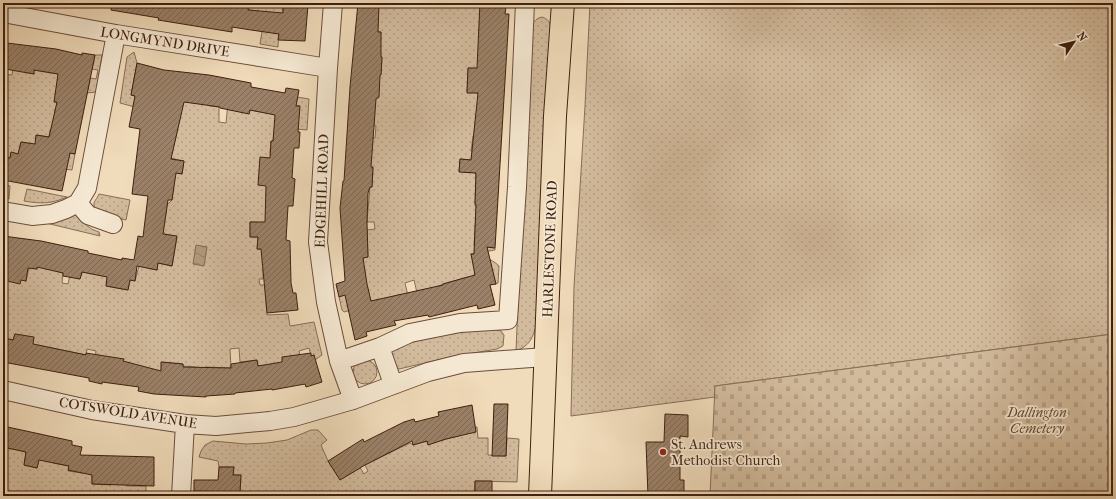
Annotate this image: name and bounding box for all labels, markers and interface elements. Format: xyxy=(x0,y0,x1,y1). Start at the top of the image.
north arrow xyxy=(1054,22,1094,62)
street label: LONGMYND DRIVE xyxy=(99,23,231,61)
text: N xyxy=(1074,29,1090,44)
street label: EDGEHILL ROAD xyxy=(312,133,333,248)
street label: HARLESTONE ROAD xyxy=(539,180,561,318)
street label: COTSWOLD AVENUE xyxy=(58,394,199,432)
park label: Dallington Cemetery xyxy=(1006,404,1067,437)
place label: St. Andrews Methodist Church xyxy=(671,436,780,469)
marker: St. Andrews Methodist Church xyxy=(658,447,668,457)

